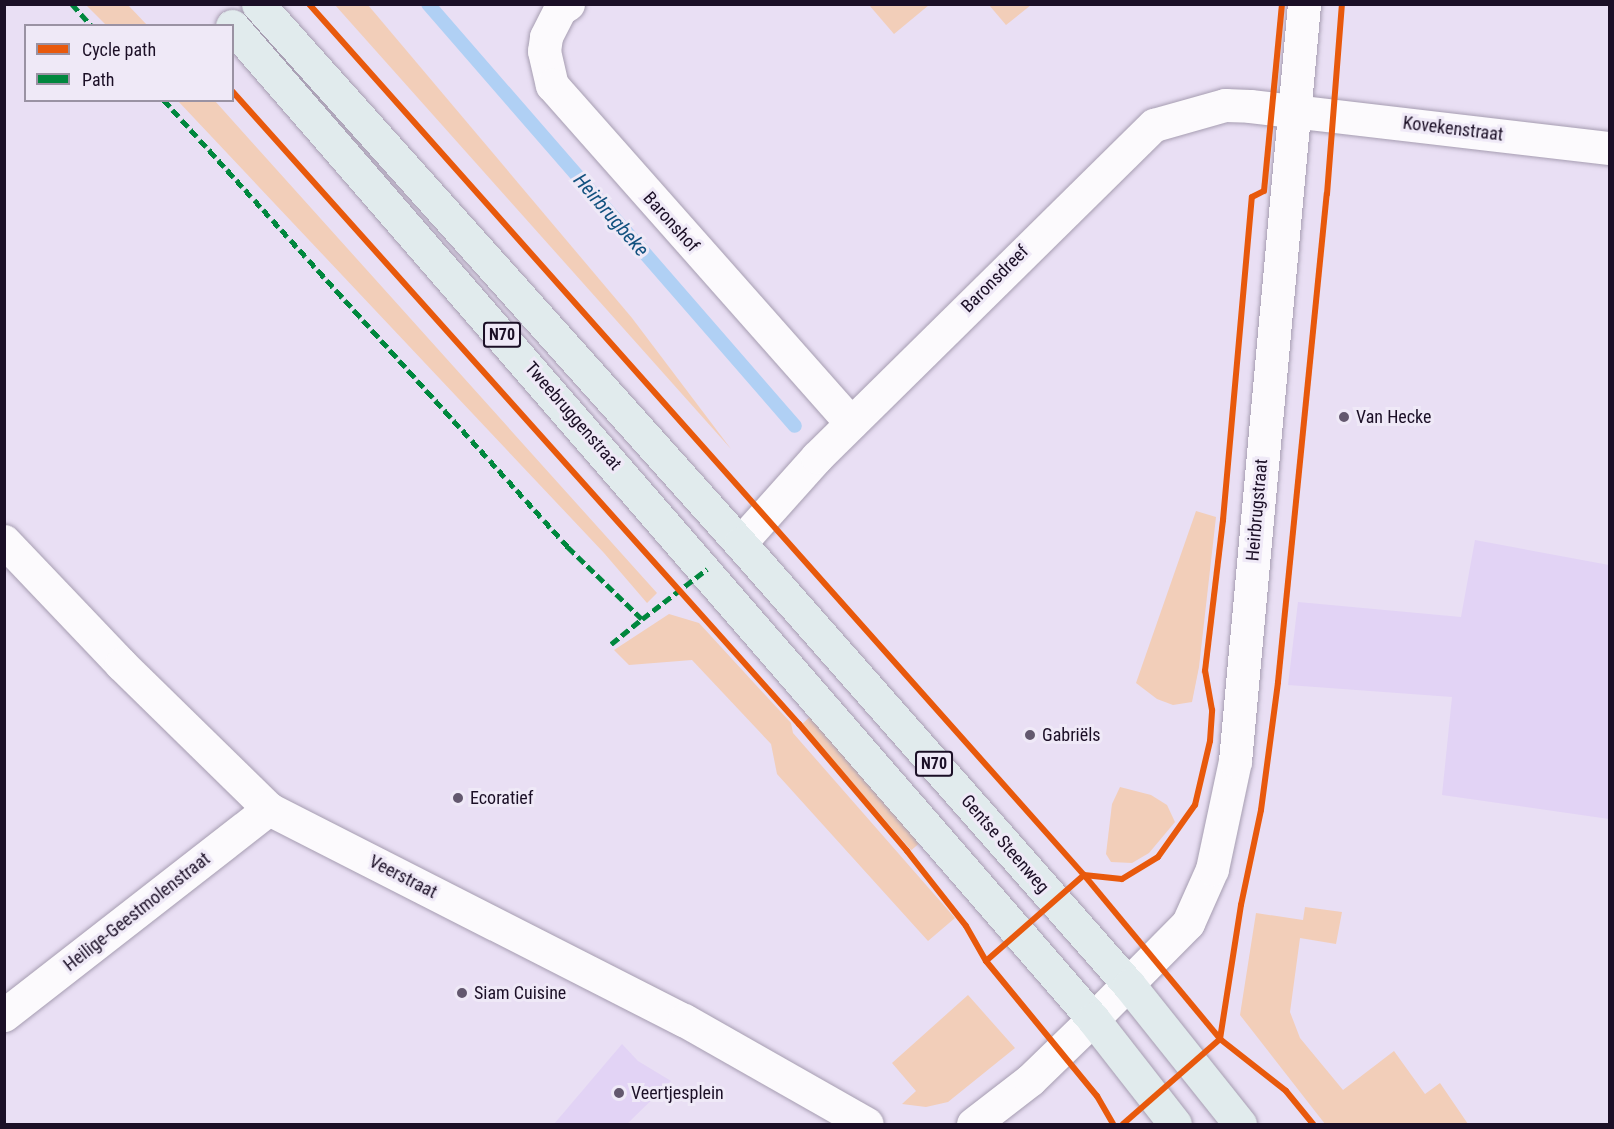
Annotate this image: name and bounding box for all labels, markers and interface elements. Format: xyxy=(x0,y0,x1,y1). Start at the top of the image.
legend xyxy=(24,24,234,102)
text: Cycle path xyxy=(82,39,156,60)
text: Path xyxy=(82,69,115,90)
street label: Kovekenstraat xyxy=(1402,112,1504,146)
water label: Heirbrugbeke xyxy=(568,169,654,261)
street label: Baronshof xyxy=(639,188,703,256)
street label: Baronsdreef xyxy=(957,241,1033,317)
road number: N70 xyxy=(482,322,522,348)
street label: Tweebruggenstraat xyxy=(520,357,626,475)
place label: Van Hecke xyxy=(1356,406,1431,428)
marker: Van Hecke xyxy=(1337,410,1351,424)
street label: Heirbrugstraat xyxy=(1242,458,1272,562)
place label: Gabriëls xyxy=(1042,724,1101,746)
marker: Gabriëls xyxy=(1023,728,1037,742)
road number: N70 xyxy=(914,751,954,777)
place label: Ecoratief xyxy=(470,787,533,809)
street label: Gentse Steenweg xyxy=(956,790,1054,898)
marker: Ecoratief xyxy=(451,791,465,805)
street label: Heilige-Geestmolenstraat xyxy=(59,848,215,976)
street label: Veerstraat xyxy=(365,851,441,903)
place label: Siam Cuisine xyxy=(474,982,566,1004)
marker: Siam Cuisine xyxy=(455,986,469,1000)
place label: Veertjesplein xyxy=(631,1082,724,1104)
marker: Veertjesplein xyxy=(612,1086,626,1100)

